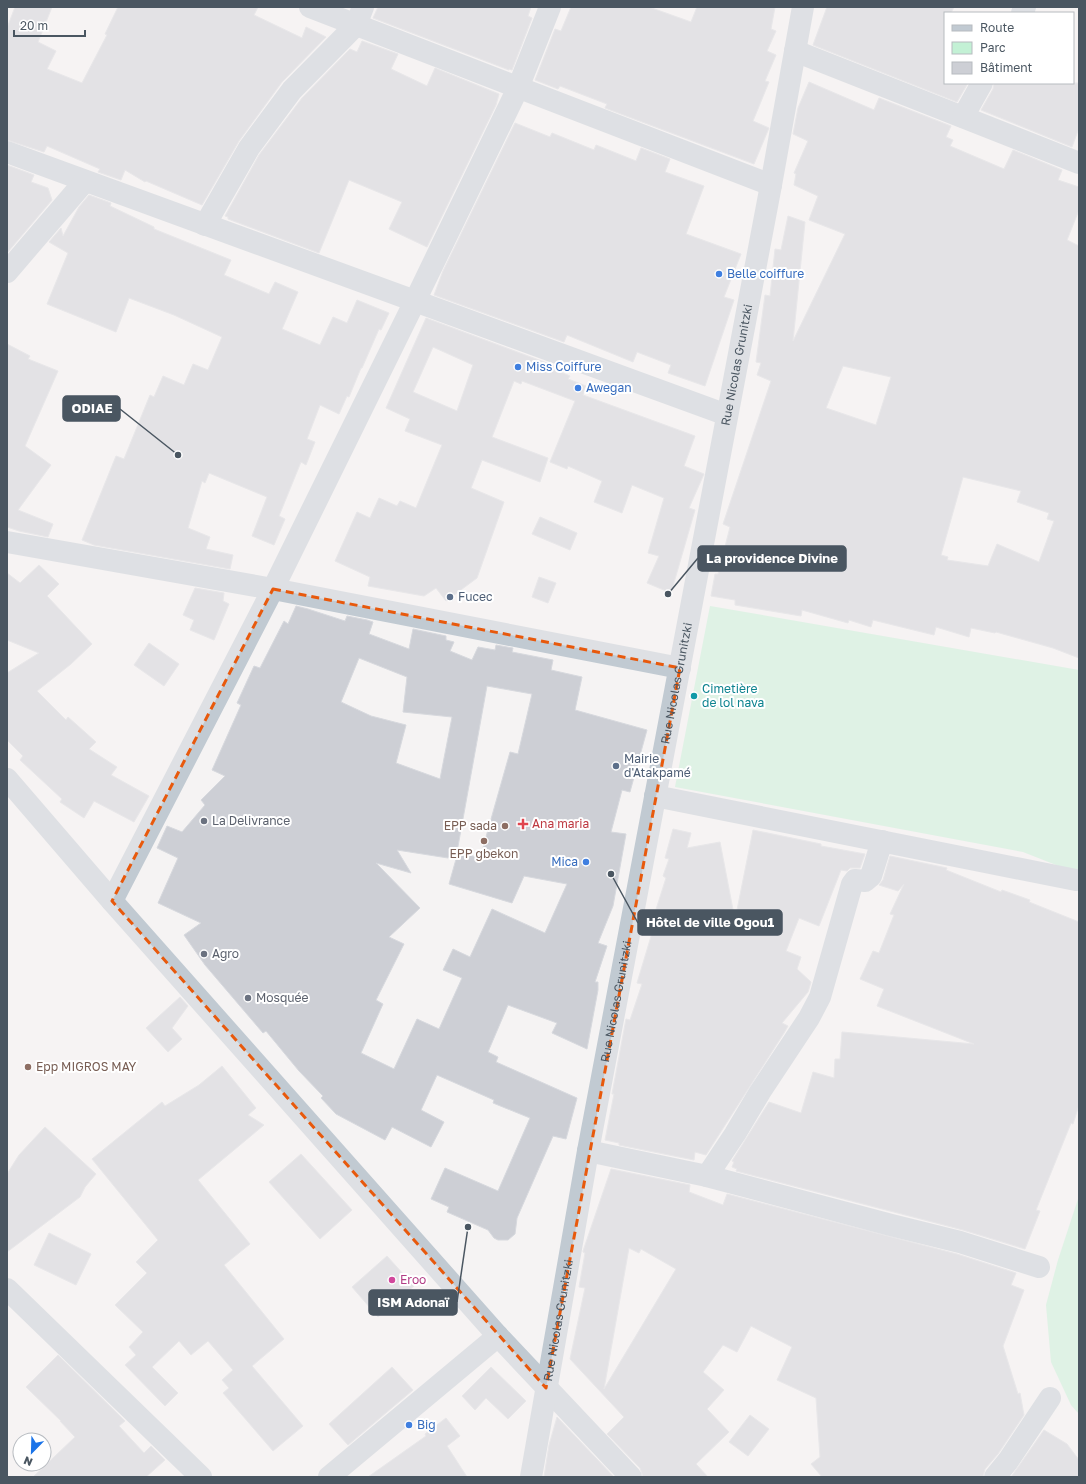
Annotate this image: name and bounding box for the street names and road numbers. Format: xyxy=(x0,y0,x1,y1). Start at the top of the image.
street label: Rue Nicolas Grunitzki xyxy=(718,303,755,427)
street label: Rue Nicolas Grunitzki xyxy=(657,621,695,745)
street label: Rue Nicolas Grunitzki xyxy=(597,939,635,1064)
street label: Rue Nicolas Grunitzki xyxy=(540,1258,576,1382)

